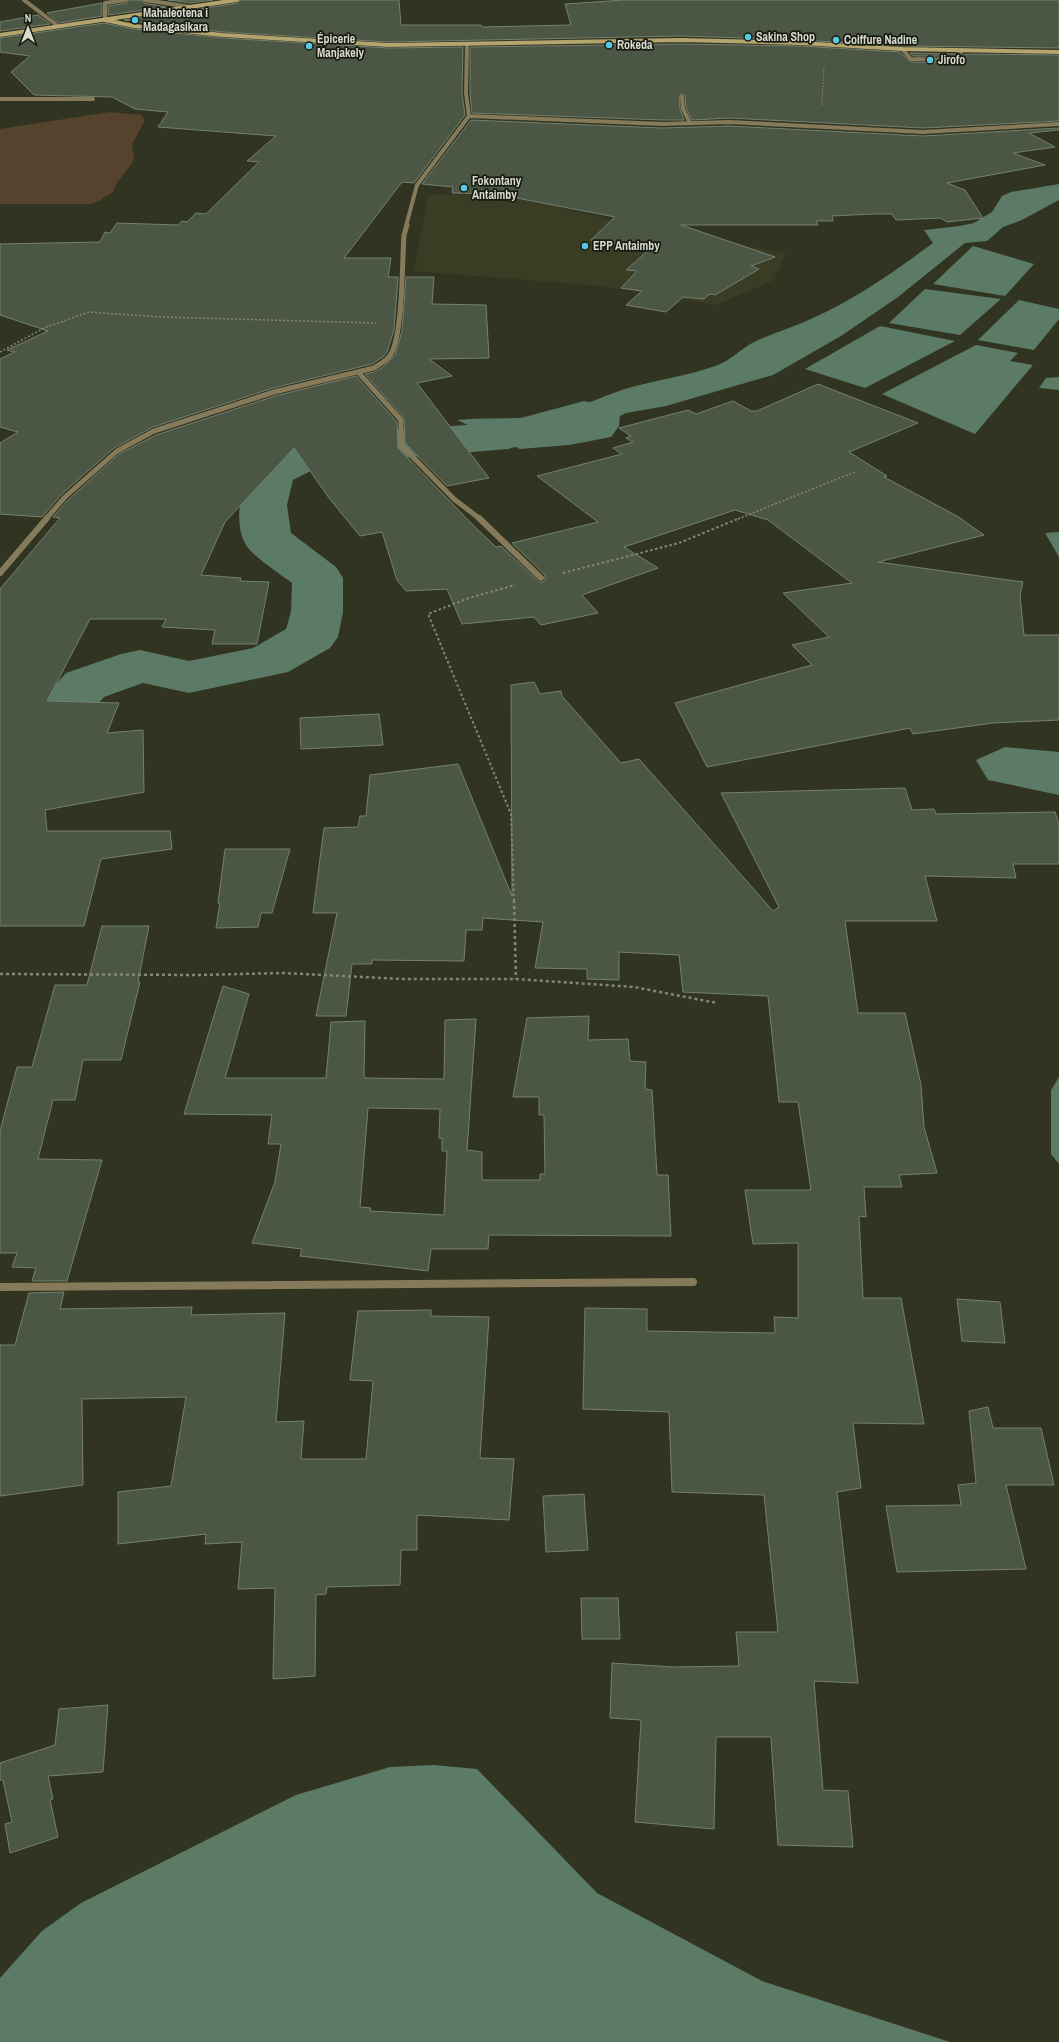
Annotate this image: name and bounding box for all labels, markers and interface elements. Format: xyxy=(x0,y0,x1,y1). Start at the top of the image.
place label: Mahaleotena i Madagasikara xyxy=(143,5,209,35)
north arrow xyxy=(8,8,48,48)
text: N xyxy=(25,11,31,25)
marker: Mahaleotena i Madagasikara xyxy=(130,15,140,25)
place label: Sakina Shop xyxy=(756,29,815,45)
place label: Épicerie Manjakely xyxy=(317,31,365,61)
marker: Sakina Shop xyxy=(743,32,753,42)
place label: Coiffure Nadine xyxy=(844,32,918,48)
marker: Coiffure Nadine xyxy=(831,35,841,45)
place label: Rokeda xyxy=(617,37,653,53)
marker: Rokeda xyxy=(604,40,614,50)
marker: Épicerie Manjakely xyxy=(304,41,314,51)
place label: Jirofo xyxy=(938,52,965,68)
marker: Jirofo xyxy=(925,55,935,65)
place label: Fokontany Antaimby xyxy=(472,173,522,203)
marker: Fokontany Antaimby xyxy=(459,183,469,193)
place label: EPP Antaimby xyxy=(593,238,660,254)
marker: EPP Antaimby xyxy=(580,241,590,251)

